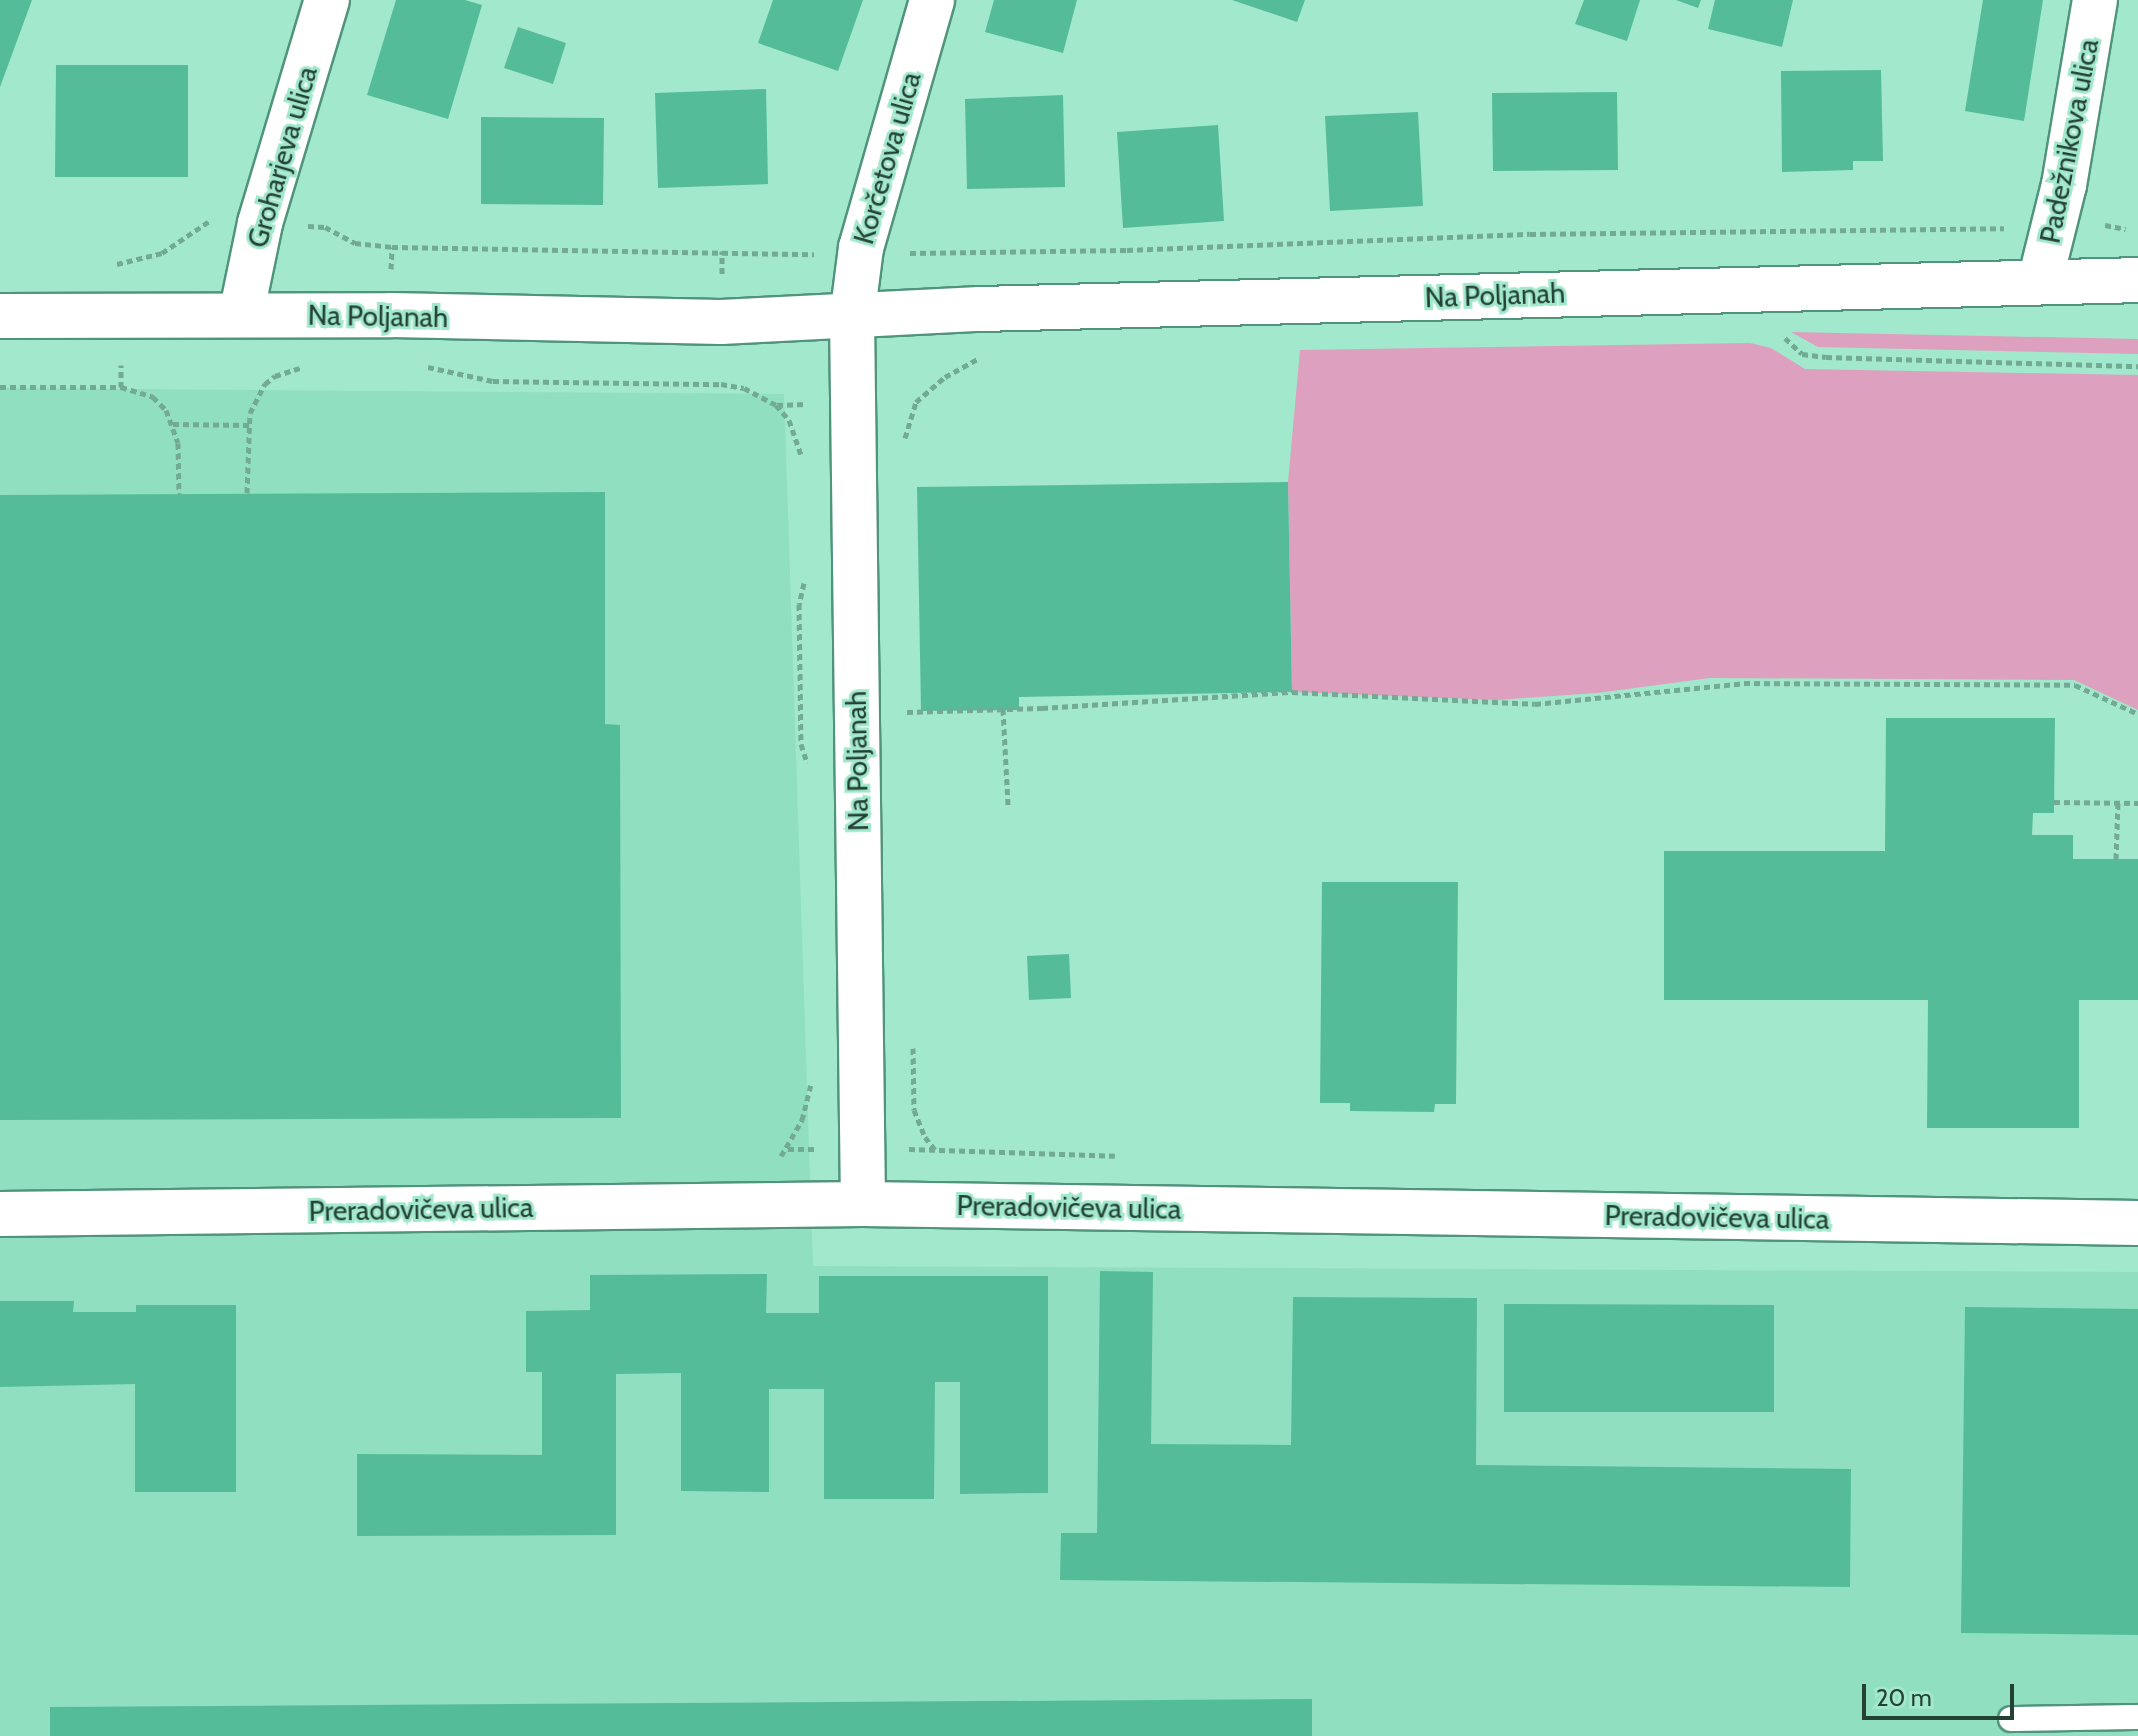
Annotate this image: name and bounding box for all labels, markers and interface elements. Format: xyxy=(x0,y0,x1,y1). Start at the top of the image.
street label: Padežnikova ulica xyxy=(2033,36,2105,246)
street label: Groharjeva ulica xyxy=(240,63,324,251)
street label: Korčetova ulica xyxy=(846,68,928,248)
street label: Na Poljanah xyxy=(1424,276,1566,314)
street label: Na Poljanah xyxy=(307,298,449,334)
street label: Na Poljanah xyxy=(839,690,875,832)
street label: Preradovičeva ulica xyxy=(956,1188,1182,1226)
street label: Preradovičeva ulica xyxy=(308,1190,534,1228)
street label: Preradovičeva ulica xyxy=(1604,1198,1830,1236)
scale bar xyxy=(1866,1668,2018,1718)
text: 20 m xyxy=(1876,1683,1932,1712)

